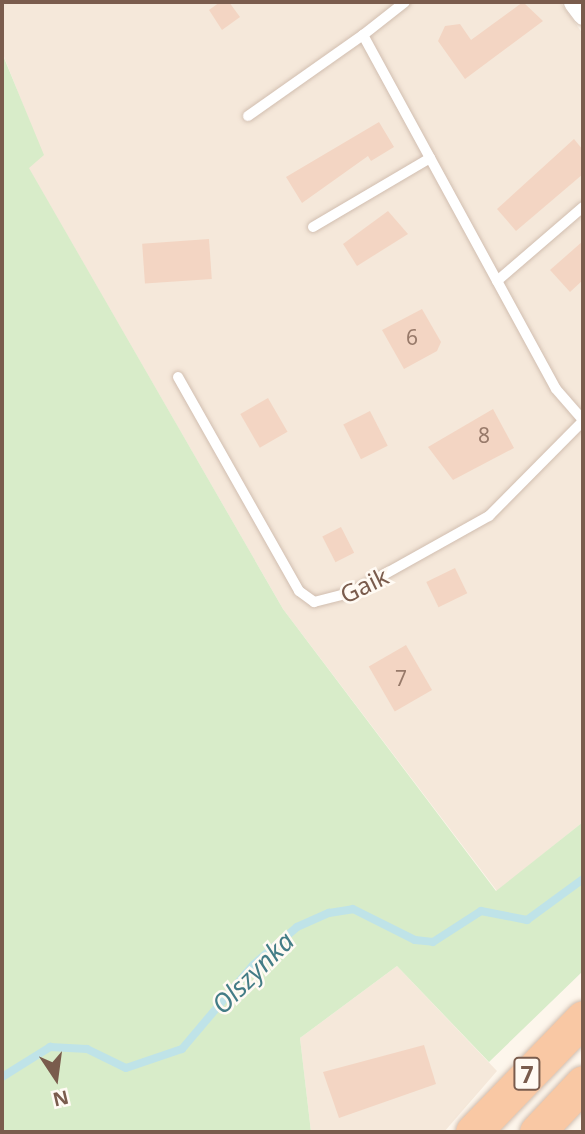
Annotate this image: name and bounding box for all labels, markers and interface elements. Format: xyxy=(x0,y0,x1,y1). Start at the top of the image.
house number: 6 xyxy=(406,324,418,350)
house number: 8 xyxy=(478,422,490,448)
street label: Gaik xyxy=(335,561,393,609)
house number: 7 xyxy=(395,665,407,691)
water label: Olszynka xyxy=(206,926,300,1020)
north arrow xyxy=(21,1043,91,1113)
road number: 7 xyxy=(513,1054,541,1093)
text: N xyxy=(50,1084,71,1113)

